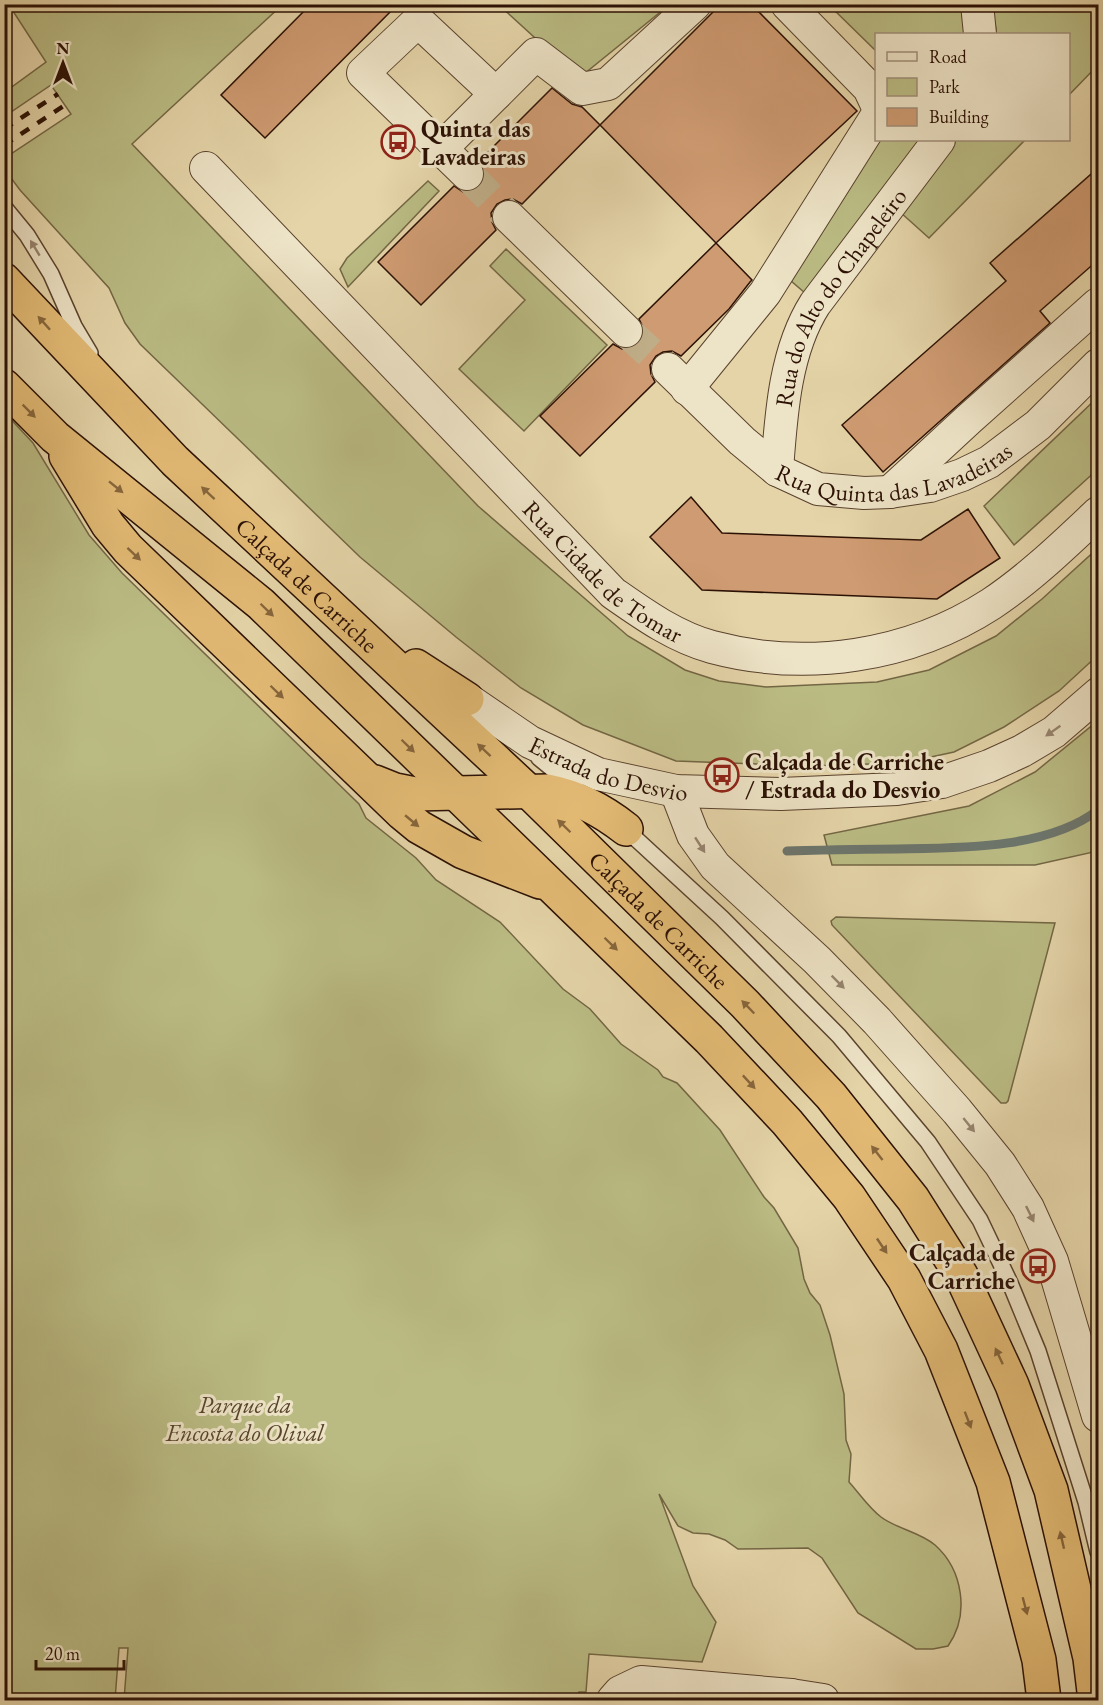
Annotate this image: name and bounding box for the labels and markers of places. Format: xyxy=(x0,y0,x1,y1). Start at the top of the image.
place label: Quinta das Lavadeiras xyxy=(421,113,530,172)
bus stop icon: Quinta das Lavadeiras xyxy=(380,124,416,160)
place label: Calçada de Carriche / Estrada do Desvio xyxy=(745,746,944,805)
bus stop icon: Calçada de Carriche / Estrada do Desvio xyxy=(704,757,740,793)
place label: Calçada de Carriche xyxy=(909,1237,1015,1296)
bus stop icon: Calçada de Carriche xyxy=(1020,1248,1056,1284)

